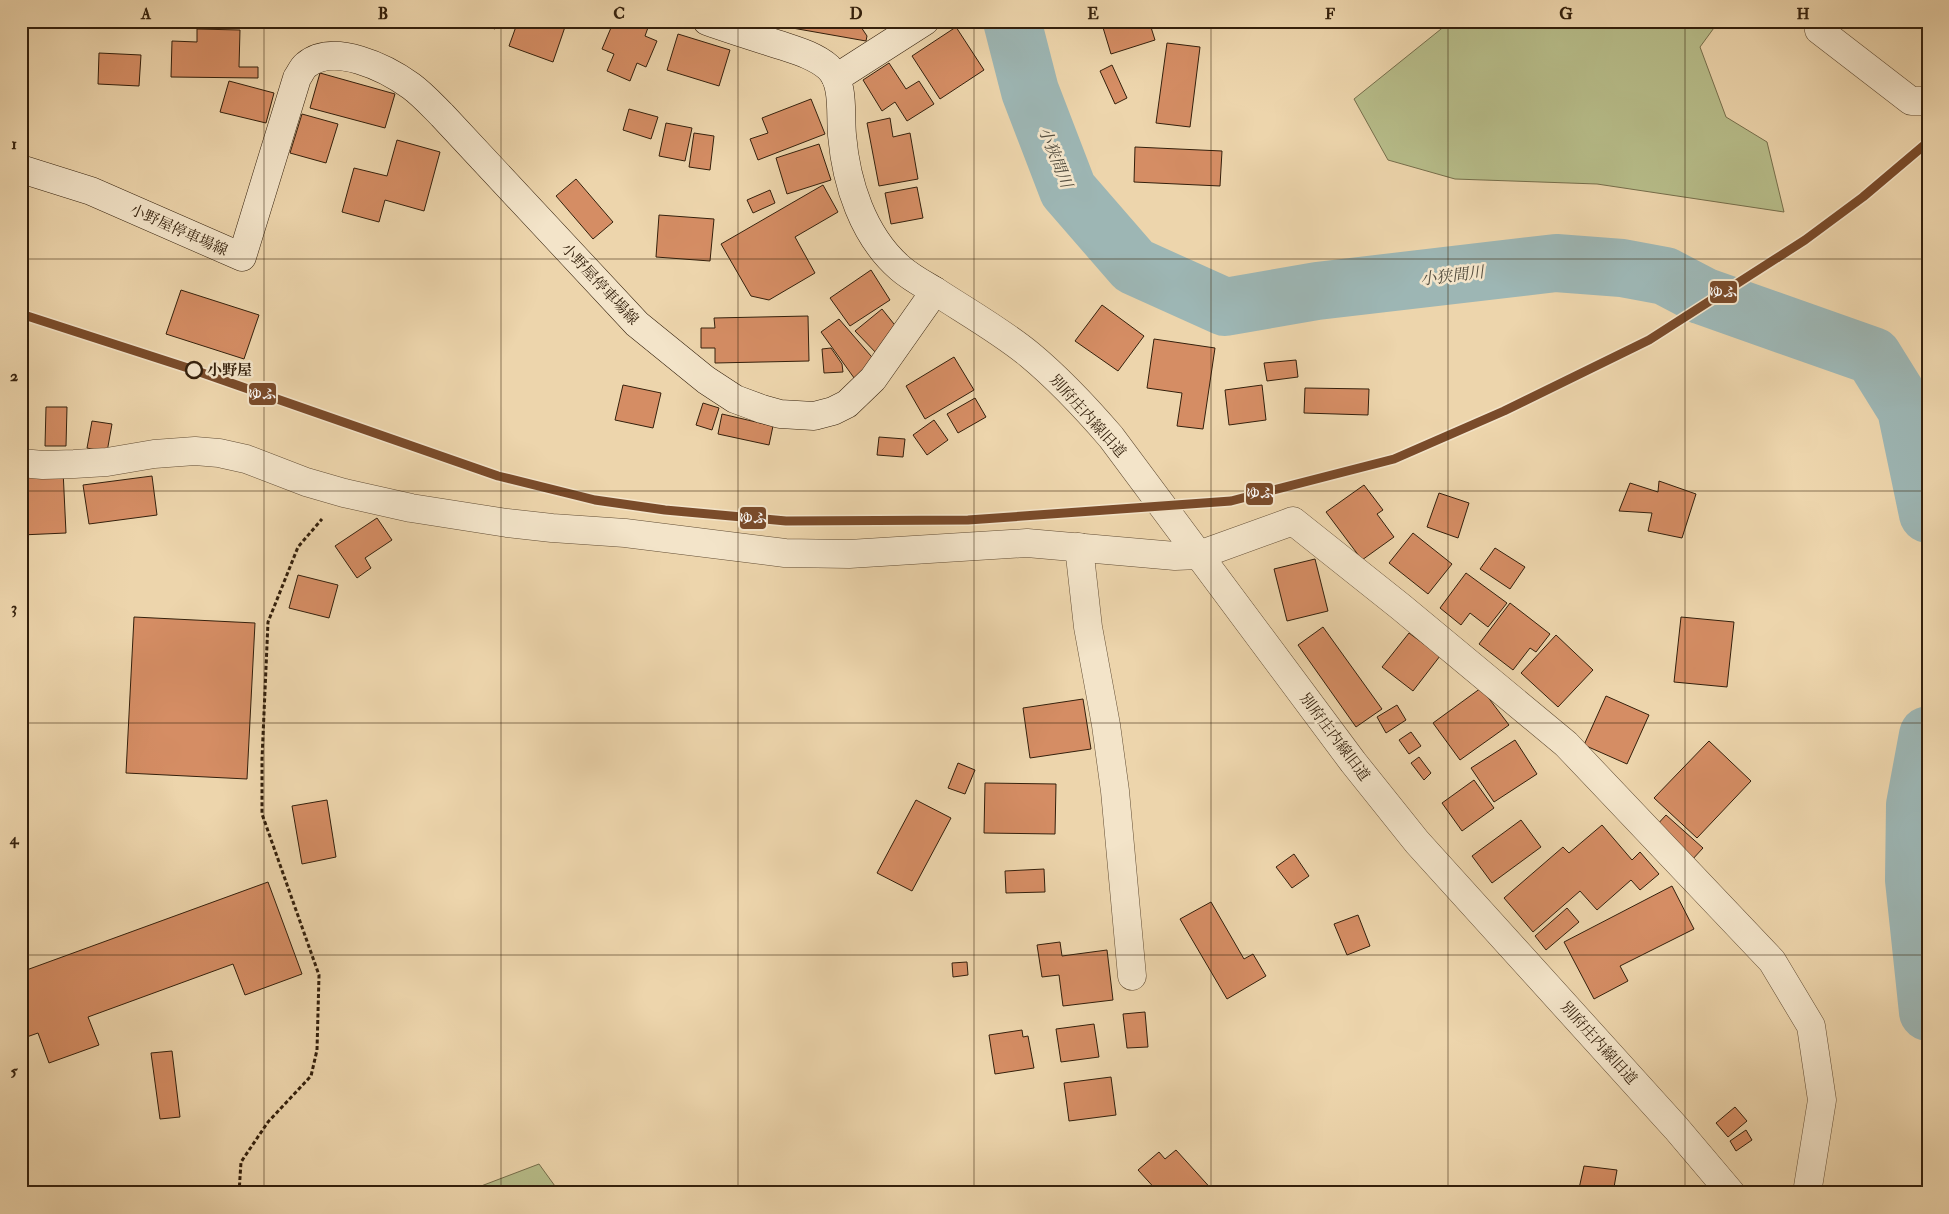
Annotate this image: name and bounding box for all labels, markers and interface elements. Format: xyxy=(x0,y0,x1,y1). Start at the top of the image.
text: A xyxy=(140,4,152,24)
text: B xyxy=(378,4,388,24)
text: C xyxy=(613,4,625,24)
text: D xyxy=(849,4,863,24)
text: E xyxy=(1087,4,1099,24)
text: F xyxy=(1325,4,1335,24)
text: G xyxy=(1559,4,1573,24)
text: H xyxy=(1796,4,1810,24)
water label: 小狭間川 xyxy=(1034,124,1077,193)
text: 1 xyxy=(11,134,17,154)
street label: 小野屋停車場線 xyxy=(127,200,231,260)
street label: 小野屋停車場線 xyxy=(557,239,642,329)
water label: 小狭間川 xyxy=(1419,262,1487,290)
line badge: ゆふ xyxy=(1709,280,1738,304)
text: ゆふ xyxy=(1709,284,1737,301)
marker: 小野屋 xyxy=(185,361,203,379)
place label: 小野屋 xyxy=(207,361,252,380)
text: 2 xyxy=(10,366,18,386)
street label: 別府庄内線旧道 xyxy=(1045,371,1130,462)
line badge: ゆふ xyxy=(248,382,277,406)
text: ゆふ xyxy=(248,386,276,403)
line badge: ゆふ xyxy=(1245,482,1274,506)
text: ゆふ xyxy=(1246,485,1274,502)
line badge: ゆふ xyxy=(739,506,767,530)
text: ゆふ xyxy=(739,510,767,527)
text: 3 xyxy=(11,598,17,618)
street label: 別府庄内線旧道 xyxy=(1295,690,1374,785)
text: 4 xyxy=(9,829,20,849)
street label: 別府庄内線旧道 xyxy=(1556,998,1641,1089)
text: 5 xyxy=(10,1061,18,1081)

